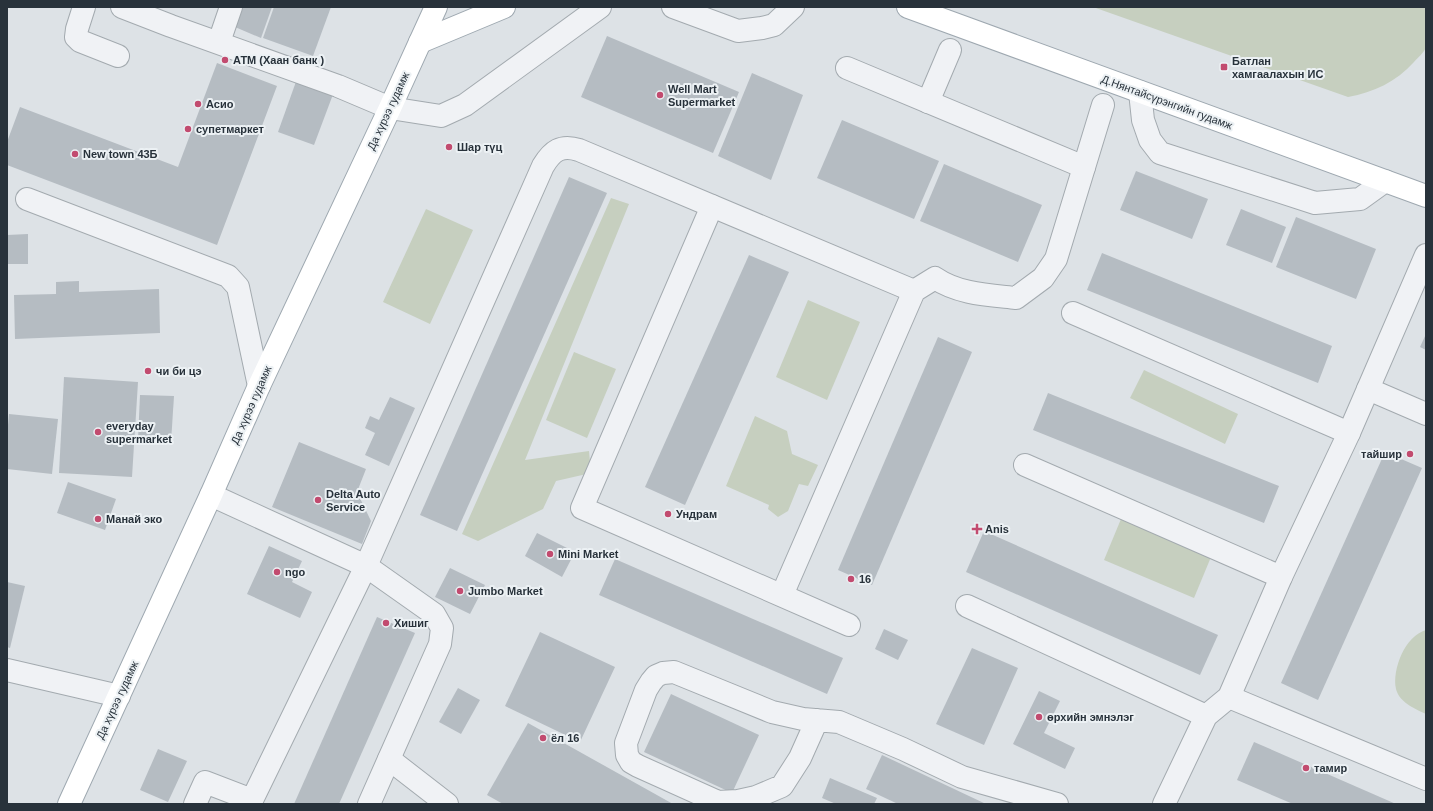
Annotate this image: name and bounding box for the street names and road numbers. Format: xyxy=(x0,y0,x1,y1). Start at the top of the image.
street label: Да хүрээ гудамж xyxy=(365,70,412,152)
street label: Д.Нянтайсүрэнгийн гудамж xyxy=(1100,73,1235,132)
street label: Да хүрээ гудамж xyxy=(228,363,274,446)
street label: Да хүрээ гудамж xyxy=(94,659,141,741)

